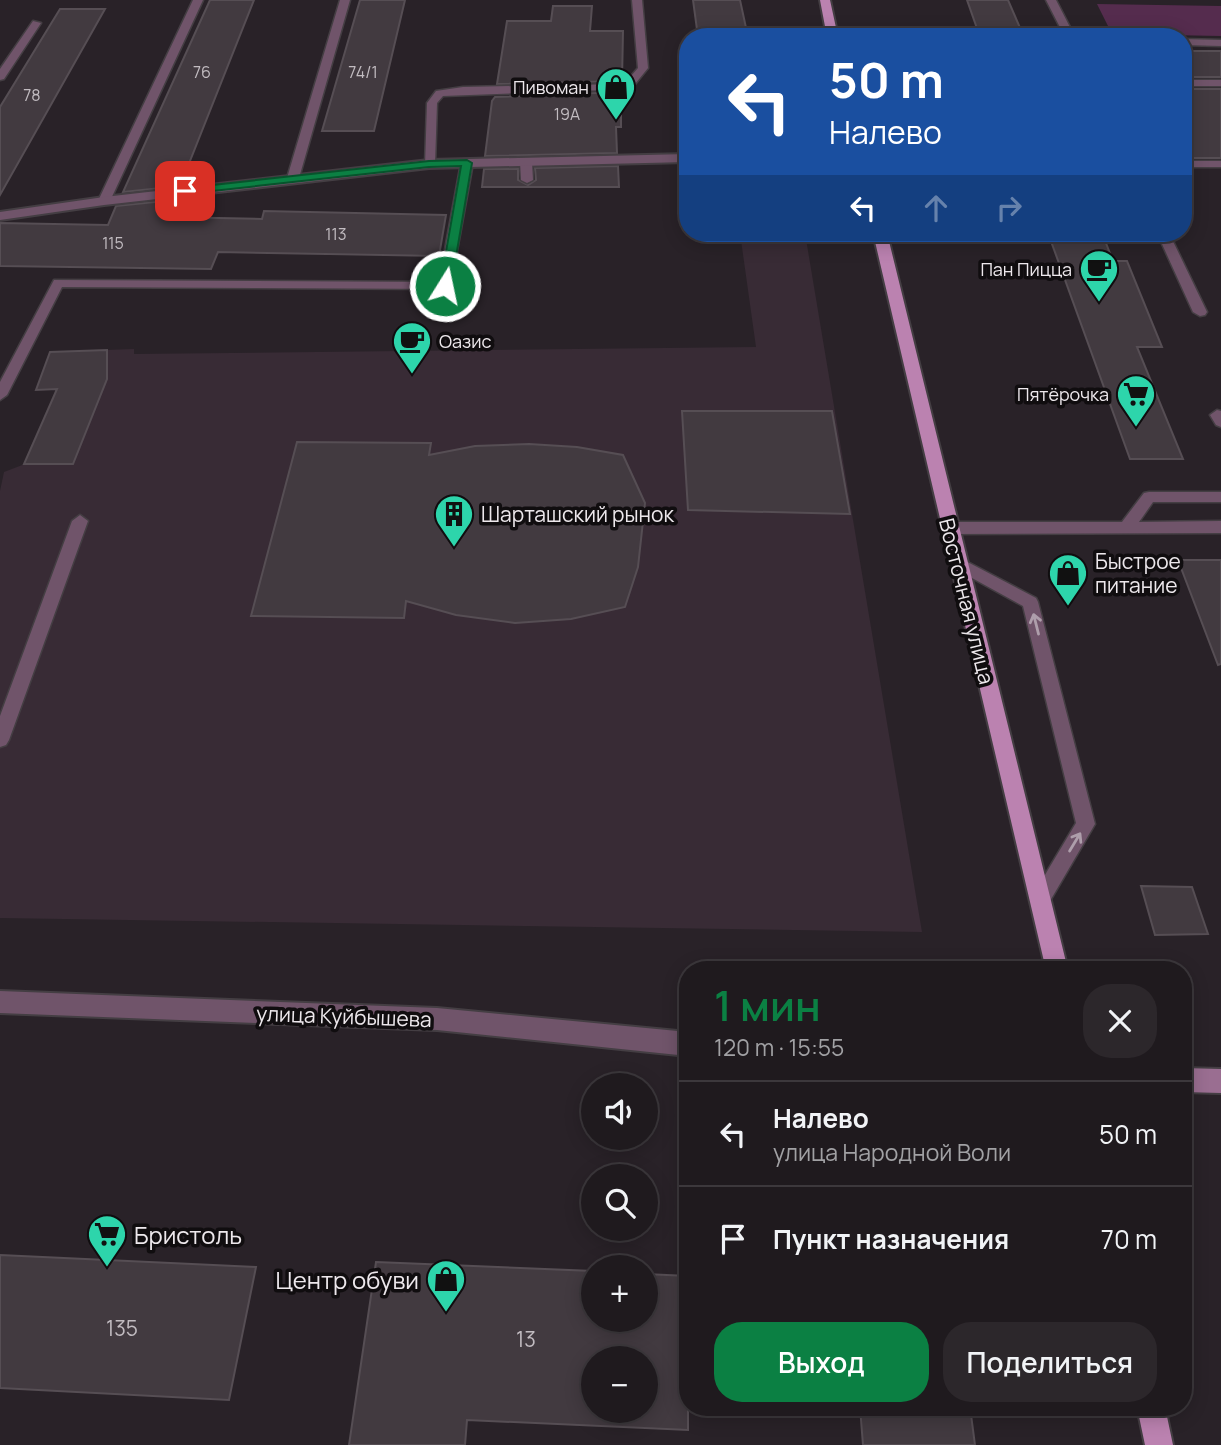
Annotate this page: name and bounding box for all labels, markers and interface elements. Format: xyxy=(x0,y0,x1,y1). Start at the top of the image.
text: 50 m xyxy=(829,46,944,113)
icon: left xyxy=(714,56,805,147)
house number: 76 xyxy=(193,61,211,83)
house number: 74/1 xyxy=(348,61,378,83)
shop icon: Пивоман xyxy=(595,66,637,121)
place label: Пивоман xyxy=(513,75,589,99)
house number: 78 xyxy=(23,84,41,106)
house number: 19А xyxy=(554,103,580,125)
text: Налево xyxy=(829,110,942,154)
pin xyxy=(155,161,215,221)
icon: arrive xyxy=(166,172,204,210)
icon: left xyxy=(844,189,882,227)
icon: ahead xyxy=(917,189,955,227)
icon: right xyxy=(990,189,1028,227)
house number: 113 xyxy=(325,223,347,245)
house number: 115 xyxy=(102,232,124,254)
cafe icon: Пан Пицца xyxy=(1078,248,1120,303)
position arrow xyxy=(408,249,482,323)
place label: Пан Пицца xyxy=(980,257,1072,281)
cafe icon: Оазис xyxy=(391,320,433,375)
place label: Оазис xyxy=(439,329,491,353)
supermarket icon: Пятёрочка xyxy=(1115,373,1157,428)
place label: Пятёрочка xyxy=(1017,382,1109,406)
building icon: Шарташский рынок xyxy=(433,493,475,548)
place label: Шарташский рынок xyxy=(481,500,674,528)
street label: Восточная улица xyxy=(933,515,1001,687)
place label: Быстрое питание xyxy=(1095,547,1181,599)
shop icon: Быстрое питание xyxy=(1047,552,1089,607)
one-way arrow xyxy=(1029,613,1042,636)
one-way arrow xyxy=(1069,832,1083,852)
text: 1 мин xyxy=(714,976,821,1034)
button: close xyxy=(1083,984,1157,1058)
street label: улица Куйбышева xyxy=(256,999,432,1033)
text: 120 m · 15:55 xyxy=(714,1031,844,1063)
map controls xyxy=(581,1073,658,1423)
button: sound xyxy=(581,1073,658,1150)
text: Налево xyxy=(773,1100,869,1136)
icon: left xyxy=(714,1115,752,1153)
text: 50 m xyxy=(1099,1116,1157,1152)
text: улица Народной Воли xyxy=(773,1136,1011,1168)
button: search xyxy=(581,1164,658,1241)
supermarket icon: Бристоль xyxy=(86,1213,128,1268)
place label: Бристоль xyxy=(134,1218,242,1251)
icon: arrive xyxy=(714,1220,752,1258)
text: Пункт назначения xyxy=(773,1221,1009,1257)
text: 70 m xyxy=(1101,1221,1157,1257)
button: + xyxy=(581,1255,658,1332)
shop icon: Центр обуви xyxy=(425,1258,467,1313)
place label: Центр обуви xyxy=(276,1263,419,1296)
house number: 135 xyxy=(106,1314,138,1342)
button: Выход xyxy=(714,1322,929,1402)
button: Поделиться xyxy=(943,1322,1157,1402)
house number: 13 xyxy=(516,1325,536,1353)
button: − xyxy=(581,1346,658,1423)

